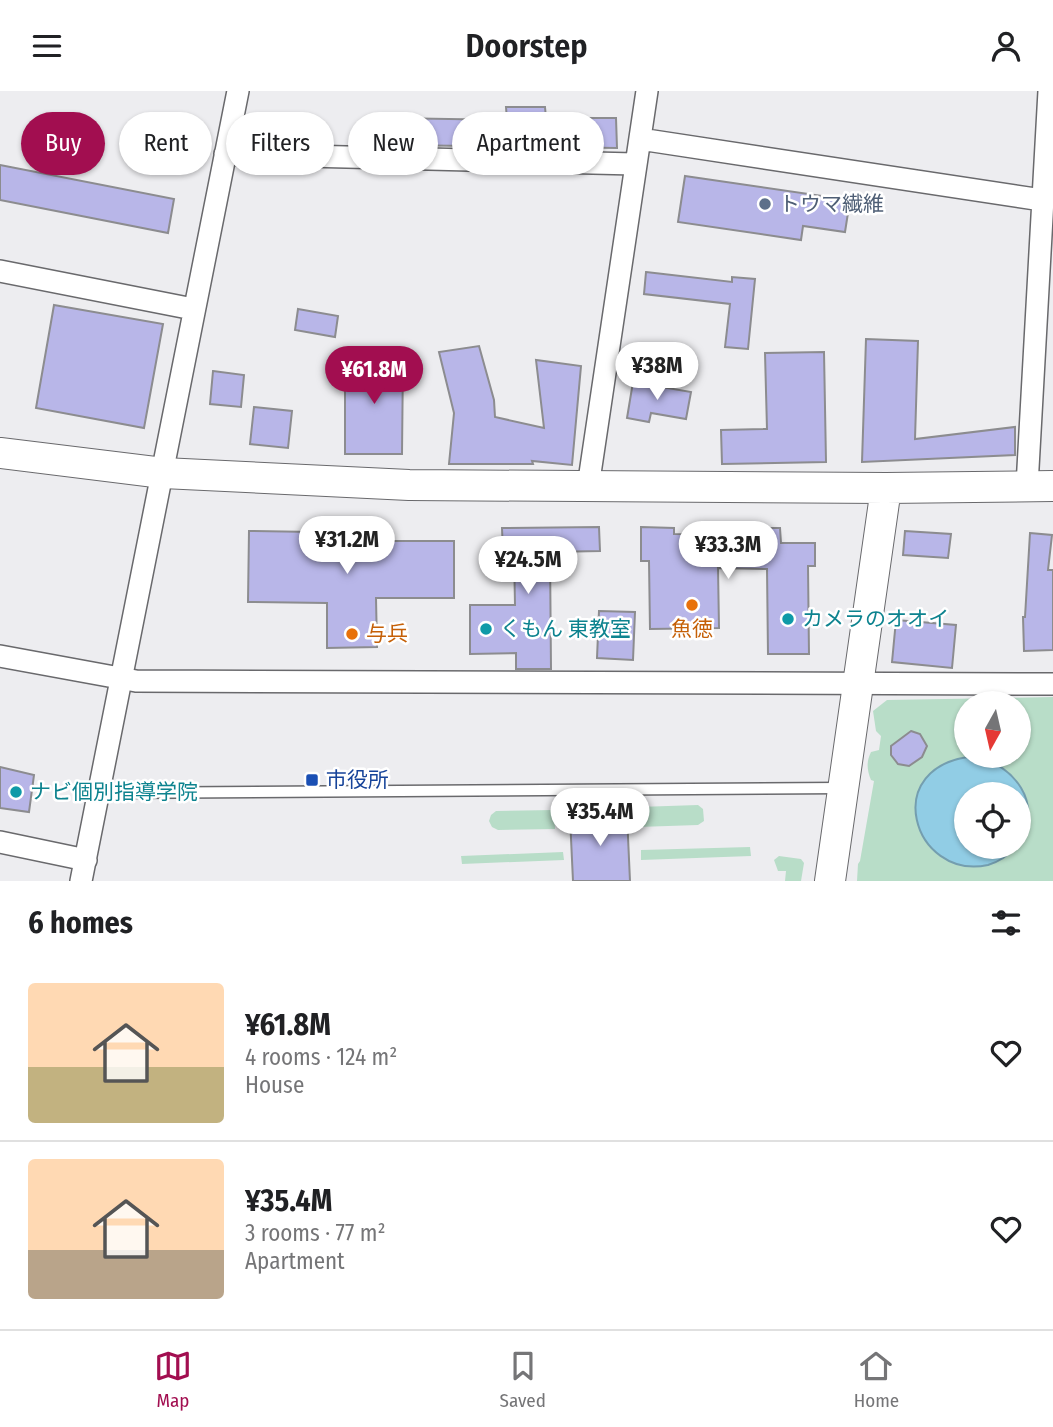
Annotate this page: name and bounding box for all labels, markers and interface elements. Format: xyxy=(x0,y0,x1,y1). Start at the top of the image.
icon: menu xyxy=(28,27,66,65)
text: Doorstep xyxy=(465,27,588,65)
icon: person xyxy=(987,27,1025,65)
chip: Buy xyxy=(21,112,105,175)
chip: Rent xyxy=(119,112,212,175)
chip: Filters xyxy=(226,112,334,175)
chip: New xyxy=(348,112,438,175)
chip: Apartment xyxy=(452,112,604,175)
place label: トウマ繊維 xyxy=(779,191,884,217)
marker: トウマ繊維 xyxy=(757,196,773,212)
pin: ¥38M xyxy=(616,343,698,402)
pin: ¥61.8M xyxy=(317,347,431,406)
text: ¥38M xyxy=(631,351,683,379)
text: ¥61.8M xyxy=(341,355,407,383)
pin: ¥31.2M xyxy=(290,517,404,576)
pin: ¥33.3M xyxy=(671,521,785,581)
text: ¥31.2M xyxy=(315,525,379,553)
text: ¥33.3M xyxy=(695,530,761,558)
pin: ¥24.5M xyxy=(471,537,585,596)
text: ¥24.5M xyxy=(495,545,561,573)
marker: 魚徳 xyxy=(684,597,700,613)
place label: カメラのオオイ xyxy=(802,606,949,632)
marker: カメラのオオイ xyxy=(780,611,796,627)
place label: くもん 東教室 xyxy=(500,616,631,642)
place label: 魚徳 xyxy=(671,616,713,642)
place label: 与兵 xyxy=(366,621,408,647)
marker: くもん 東教室 xyxy=(478,621,494,637)
marker: 与兵 xyxy=(344,626,360,642)
north arrow xyxy=(954,691,1031,768)
map controls xyxy=(954,691,1031,859)
place label: 市役所 xyxy=(326,767,389,793)
marker: 市役所 xyxy=(304,772,320,788)
place label: ナビ個別指導学院 xyxy=(30,779,198,805)
button: locate xyxy=(954,782,1031,859)
marker: ナビ個別指導学院 xyxy=(8,784,24,800)
pin: ¥35.4M xyxy=(543,789,657,848)
text: ¥35.4M xyxy=(567,797,633,825)
icon: filters xyxy=(987,904,1025,942)
text: 6 homes xyxy=(28,905,133,941)
text: ¥61.8M xyxy=(245,1007,331,1043)
icon: home xyxy=(84,1011,168,1095)
icon: heart xyxy=(987,1034,1025,1072)
text: 4 rooms · 124 m² xyxy=(245,1043,397,1071)
text: House xyxy=(245,1071,304,1099)
text: ¥35.4M xyxy=(245,1183,332,1219)
icon: home xyxy=(84,1187,168,1271)
icon: heart xyxy=(987,1210,1025,1248)
text: 3 rooms · 77 m² xyxy=(245,1219,386,1247)
text: Apartment xyxy=(245,1247,345,1275)
tab: Map xyxy=(154,1347,192,1412)
tab: Saved xyxy=(500,1347,546,1412)
tab: Home xyxy=(854,1347,899,1412)

